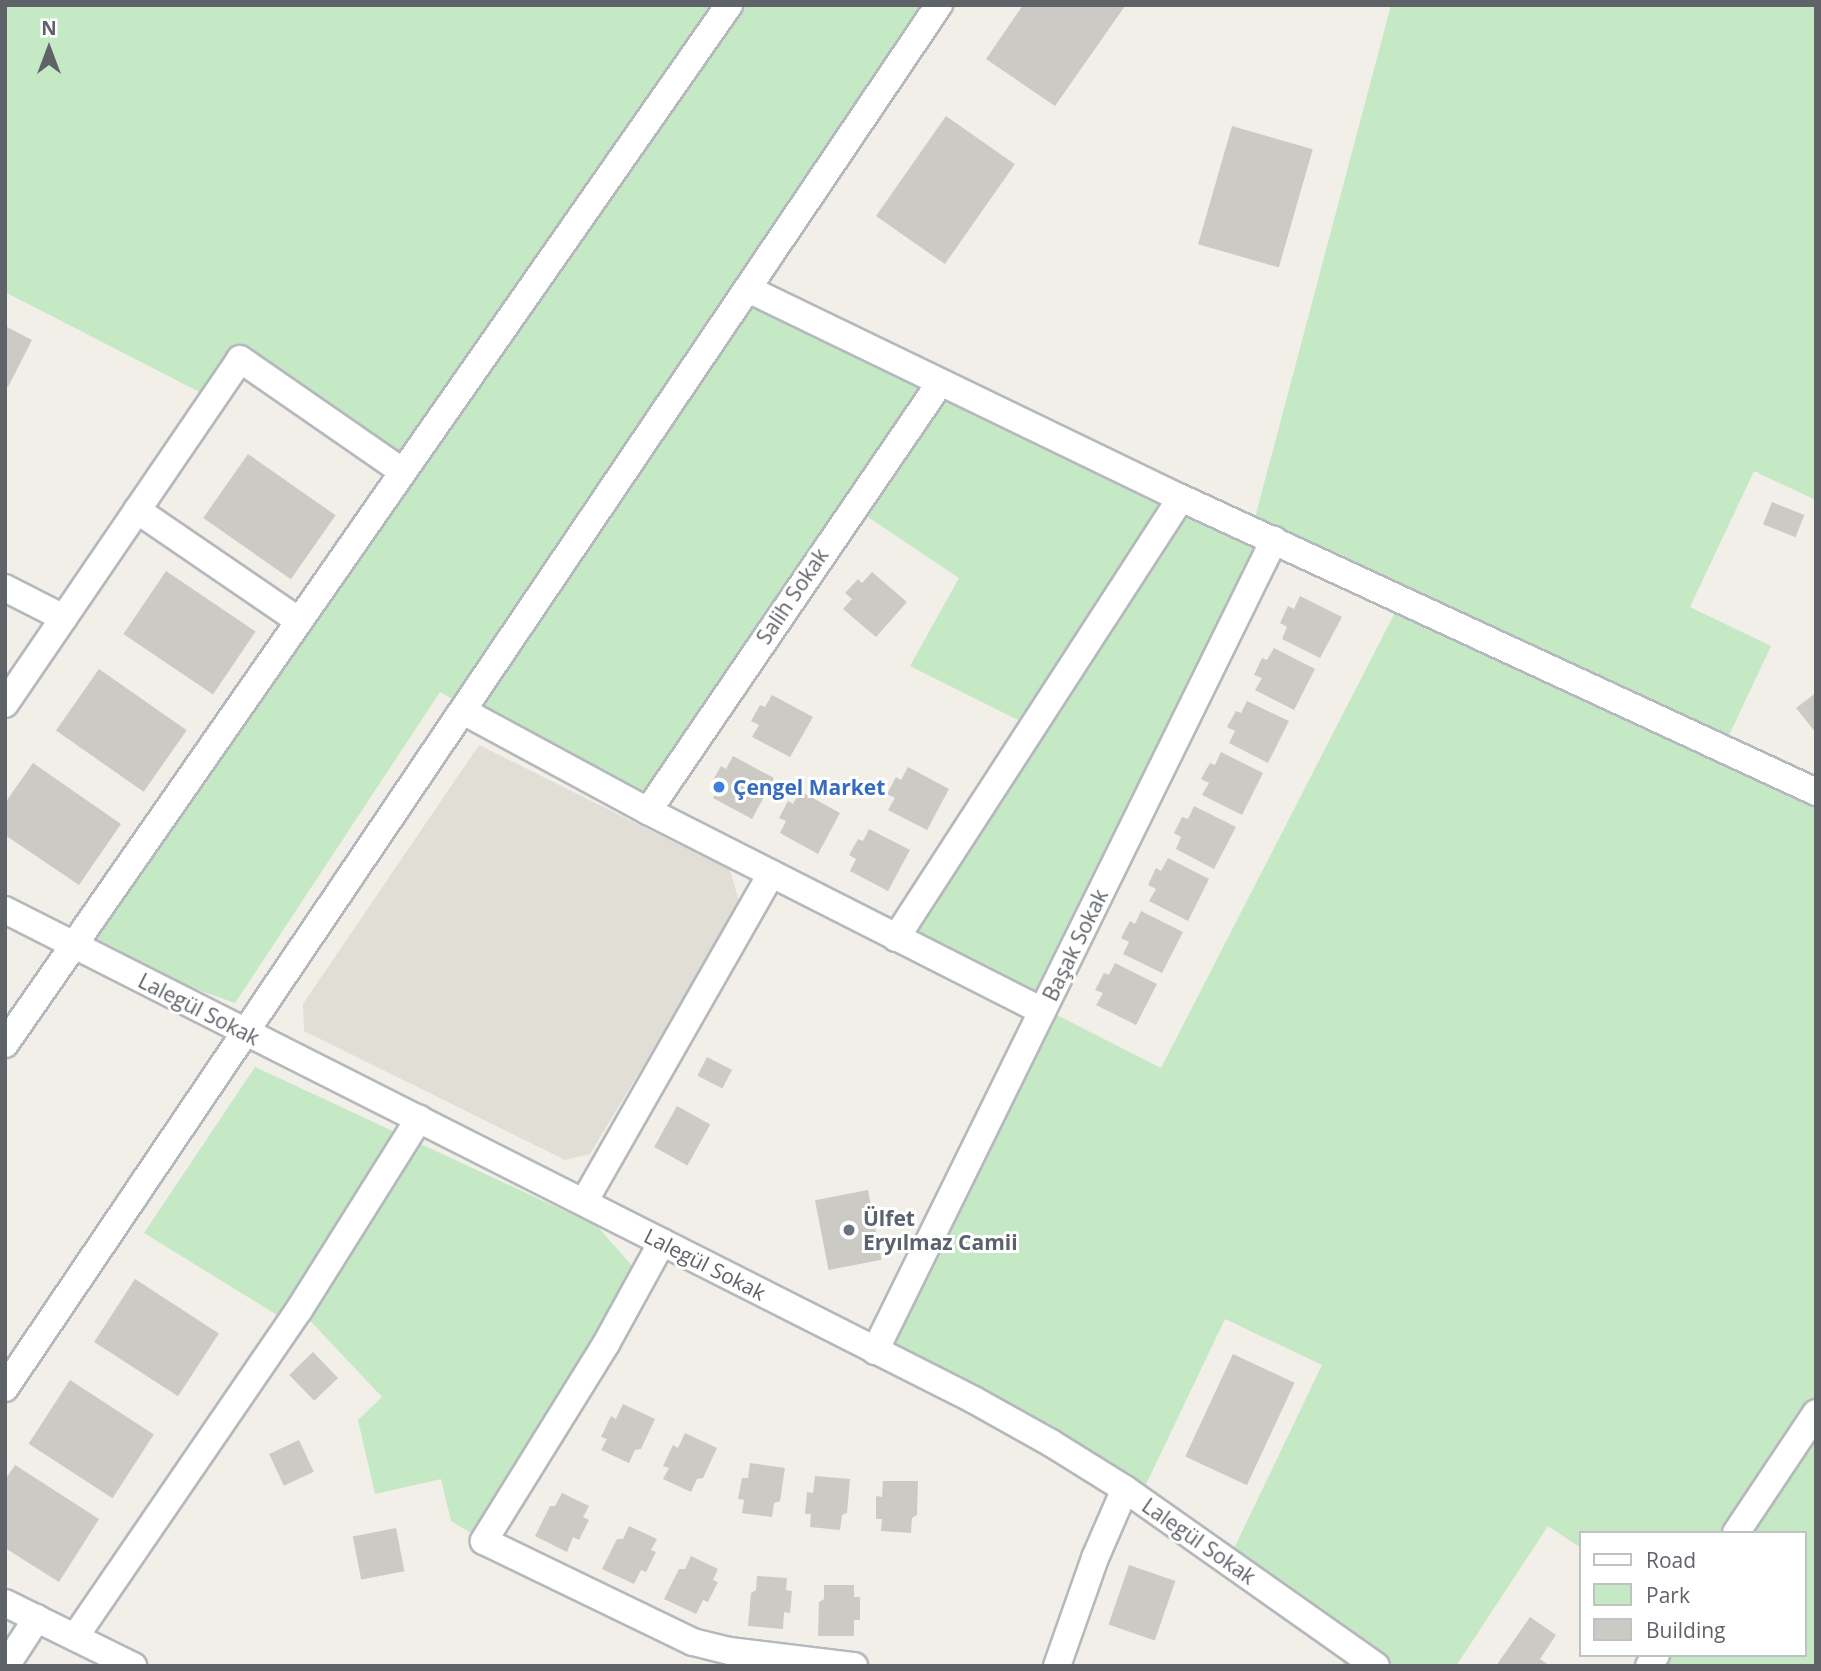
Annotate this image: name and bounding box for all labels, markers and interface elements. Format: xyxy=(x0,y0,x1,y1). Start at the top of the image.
north arrow xyxy=(14,14,84,84)
text: N xyxy=(41,15,57,41)
street label: Salih Sokak xyxy=(751,543,833,649)
place label: Çengel Market xyxy=(733,774,885,800)
marker: Çengel Market xyxy=(711,779,727,795)
street label: Başak Sokak xyxy=(1037,885,1113,1005)
street label: Lalegül Sokak xyxy=(134,968,264,1050)
place label: Ülfet Eryılmaz Camii xyxy=(863,1205,1018,1255)
marker: Ülfet Eryılmaz Camii xyxy=(841,1222,857,1238)
street label: Lalegül Sokak xyxy=(640,1223,770,1305)
street label: Lalegül Sokak xyxy=(1137,1493,1261,1589)
legend xyxy=(1580,1531,1807,1657)
text: Road xyxy=(1646,1546,1696,1574)
text: Park xyxy=(1646,1581,1690,1609)
text: Building xyxy=(1646,1616,1725,1644)

